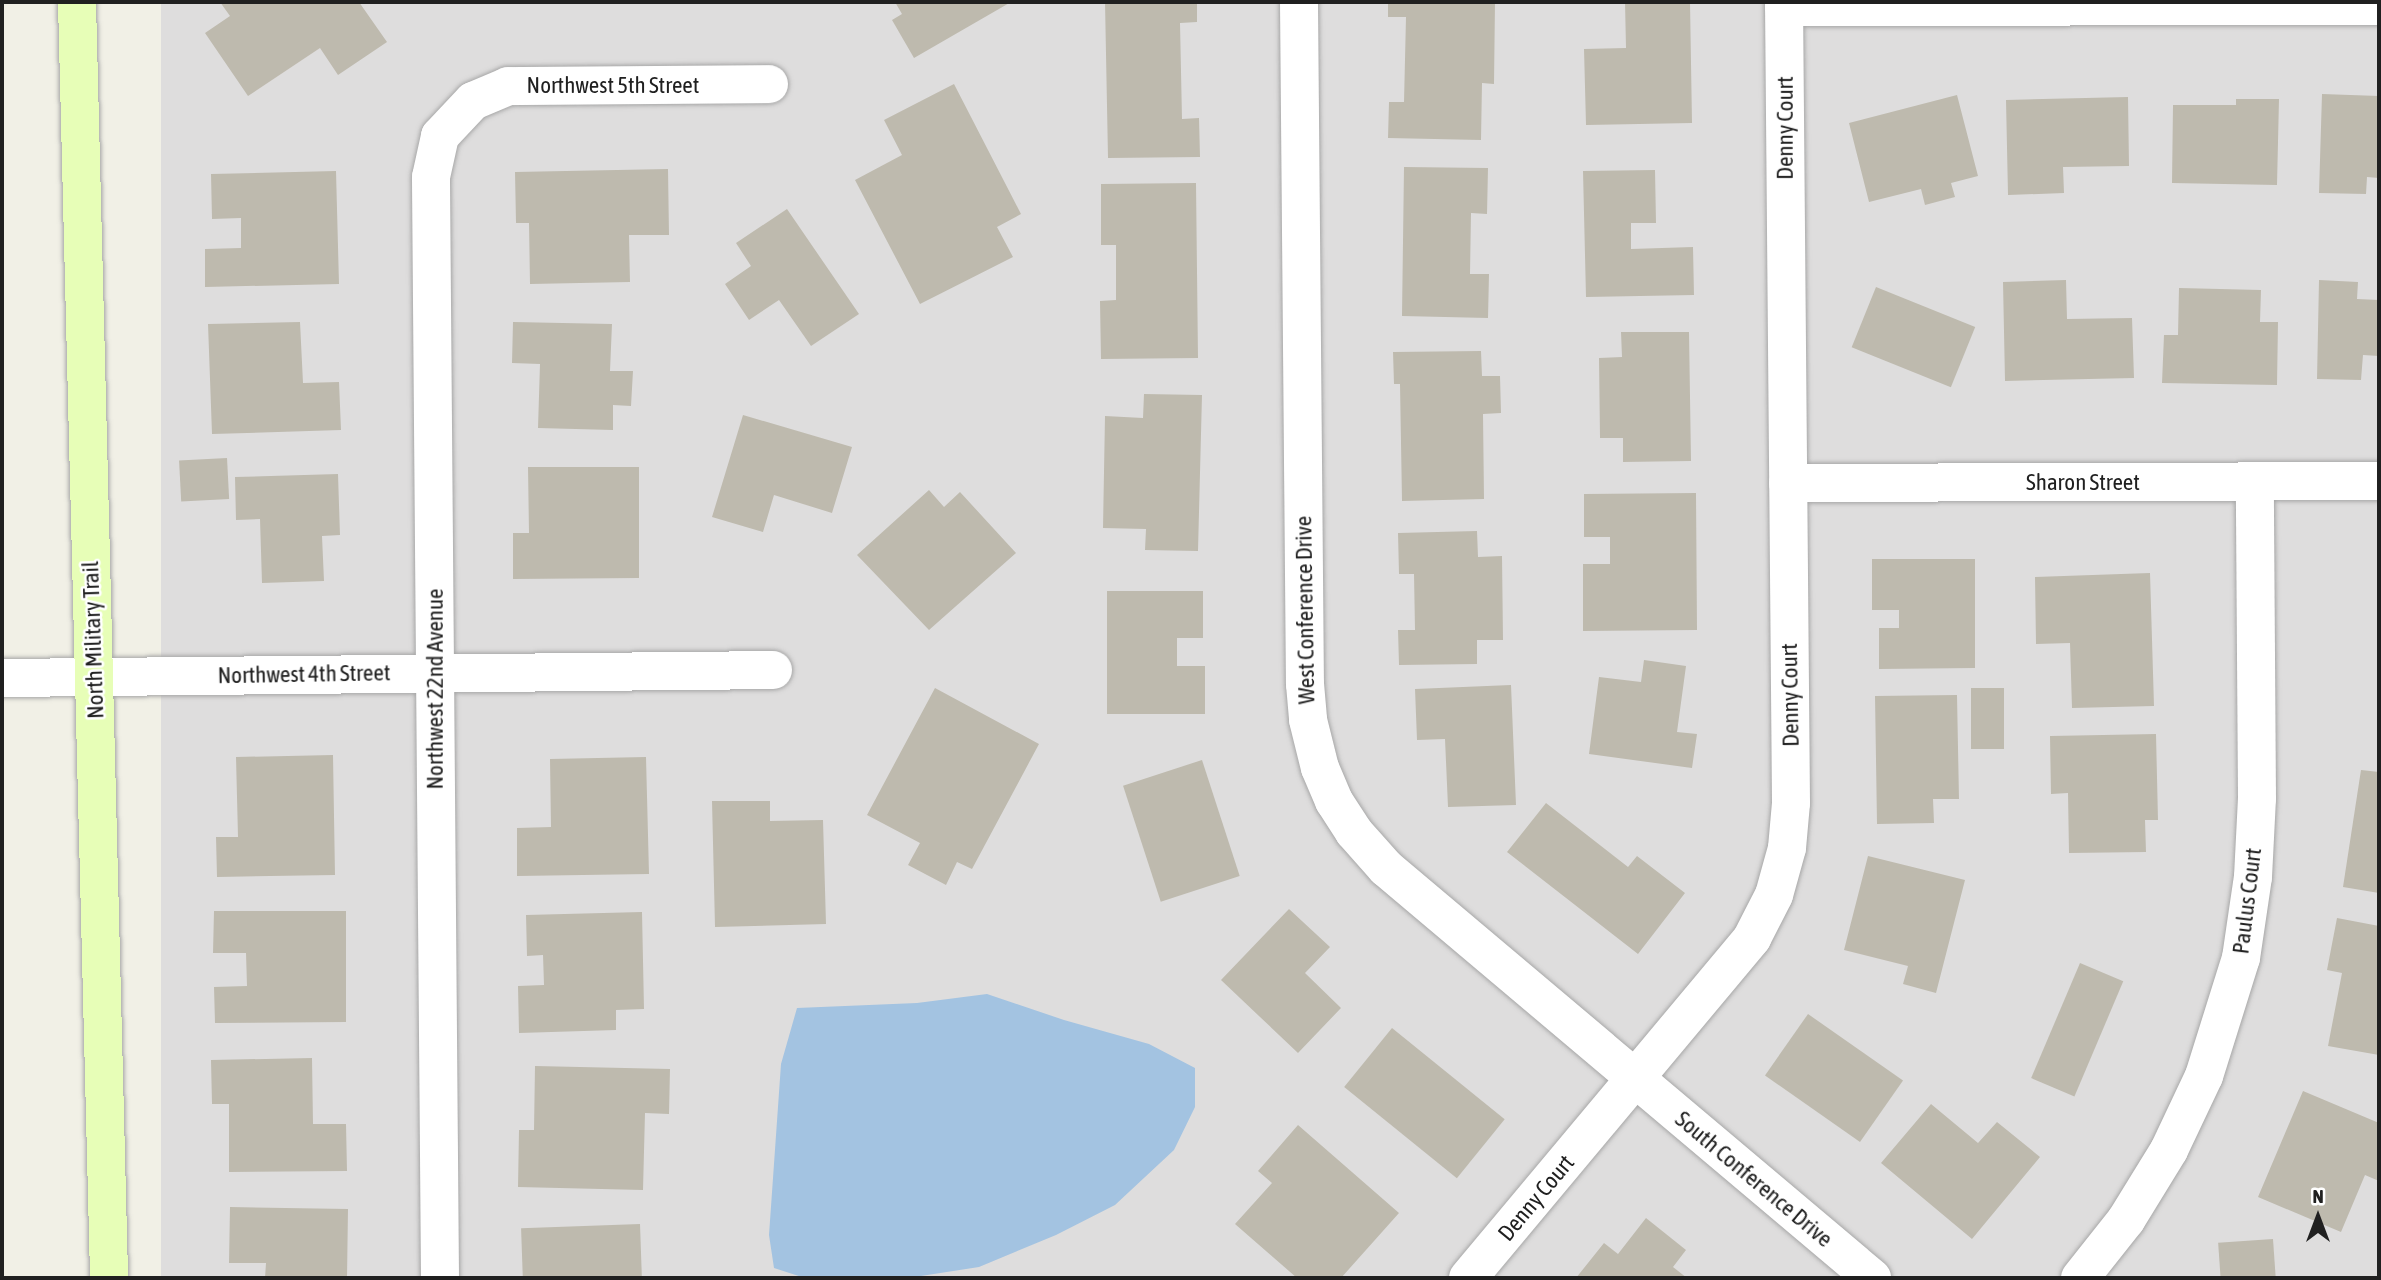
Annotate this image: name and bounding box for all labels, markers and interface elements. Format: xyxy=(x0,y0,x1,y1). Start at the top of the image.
street label: Northwest 5th Street xyxy=(527,71,699,99)
street label: Denny Court xyxy=(1771,76,1799,180)
street label: Sharon Street xyxy=(2026,468,2140,496)
street label: West Conference Drive xyxy=(1290,515,1320,705)
street label: North Military Trail xyxy=(76,561,110,719)
street label: Northwest 22nd Avenue xyxy=(421,588,449,790)
street label: Denny Court xyxy=(1775,643,1805,747)
street label: Northwest 4th Street xyxy=(217,659,391,689)
street label: Paulus Court xyxy=(2227,846,2267,956)
street label: South Conference Drive xyxy=(1670,1105,1838,1253)
street label: Denny Court xyxy=(1492,1149,1580,1247)
north arrow xyxy=(2283,1182,2353,1252)
text: N xyxy=(2312,1185,2324,1207)

